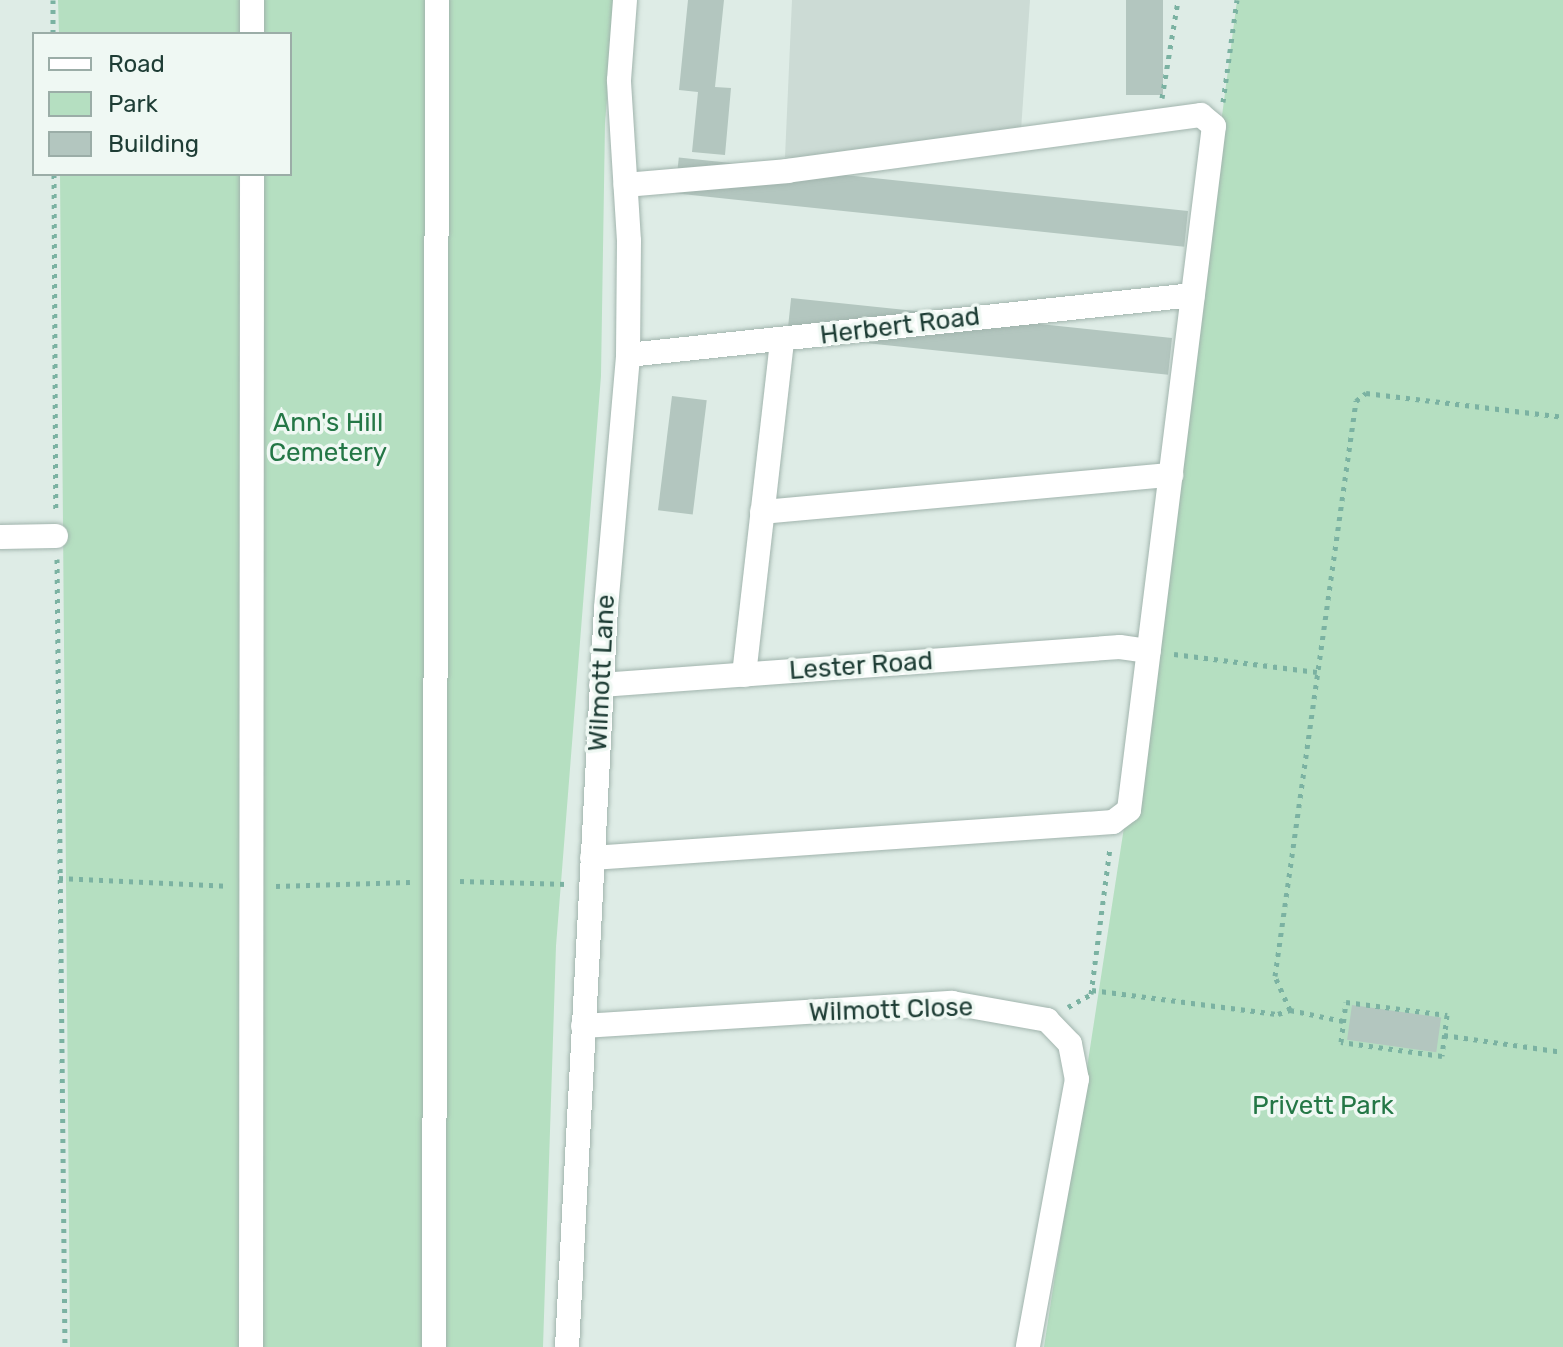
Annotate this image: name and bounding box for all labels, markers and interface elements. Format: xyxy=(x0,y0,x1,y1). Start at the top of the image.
legend xyxy=(32,32,292,176)
text: Road xyxy=(108,50,165,78)
text: Park xyxy=(108,90,158,118)
text: Building xyxy=(108,130,199,158)
street label: Herbert Road xyxy=(818,301,982,351)
park label: Ann's Hill Cemetery xyxy=(269,407,387,468)
street label: Wilmott Lane xyxy=(582,594,622,752)
street label: Lester Road xyxy=(788,645,934,687)
street label: Wilmott Close xyxy=(808,992,974,1028)
park label: Privett Park xyxy=(1252,1090,1394,1122)

